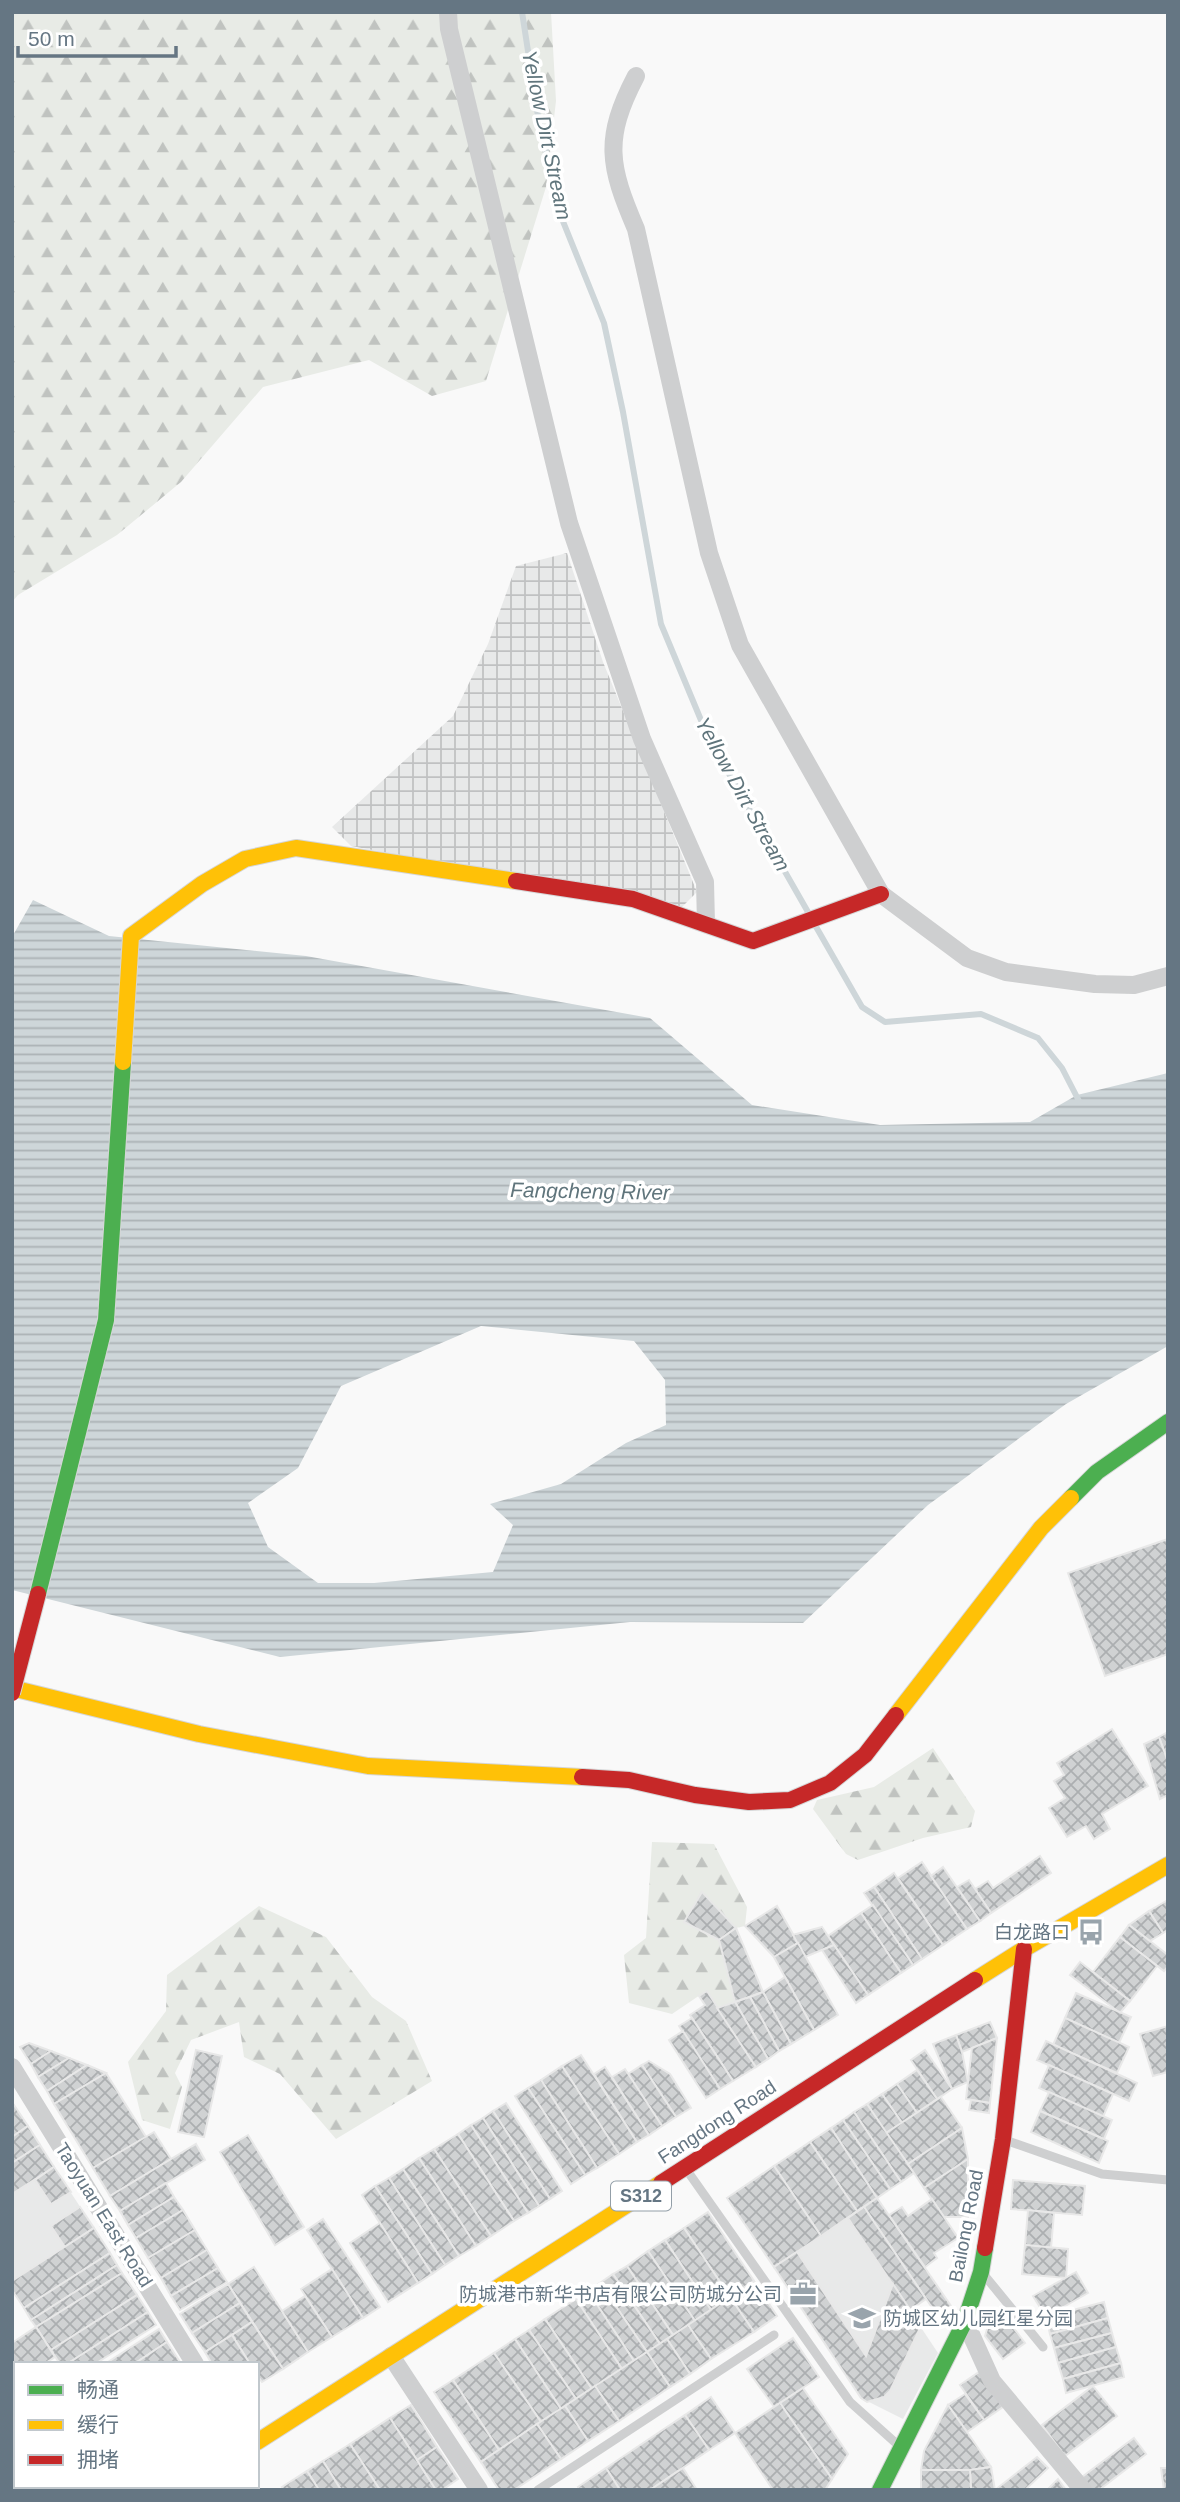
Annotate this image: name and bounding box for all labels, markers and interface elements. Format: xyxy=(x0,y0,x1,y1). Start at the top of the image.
scale bar xyxy=(18,14,175,58)
text: 50 m xyxy=(28,27,75,50)
water label: Yellow Dirt Stream xyxy=(518,48,576,222)
water label: Yellow Dirt Stream xyxy=(691,713,795,875)
water label: Fangcheng River xyxy=(510,1178,671,1204)
bus stop icon: 白龙路口 xyxy=(1076,1917,1106,1947)
place label: 白龙路口 xyxy=(994,1922,1070,1943)
street label: Fangdong Road xyxy=(654,2076,780,2168)
street label: Taoyuan East Road xyxy=(51,2139,157,2291)
street label: Bailong Road xyxy=(945,2168,987,2284)
road number: S312 xyxy=(611,2182,671,2210)
office icon: 防城港市新华书店有限公司防城分公司 xyxy=(788,2279,818,2309)
place label: 防城港市新华书店有限公司防城分公司 xyxy=(459,2284,782,2305)
school or university icon: 防城区幼儿园红星分园 xyxy=(847,2303,877,2333)
place label: 防城区幼儿园红星分园 xyxy=(883,2308,1073,2329)
legend xyxy=(14,2362,259,2488)
text: 畅通 xyxy=(77,2378,119,2401)
text: 缓行 xyxy=(77,2413,119,2436)
text: 拥堵 xyxy=(77,2448,119,2471)

